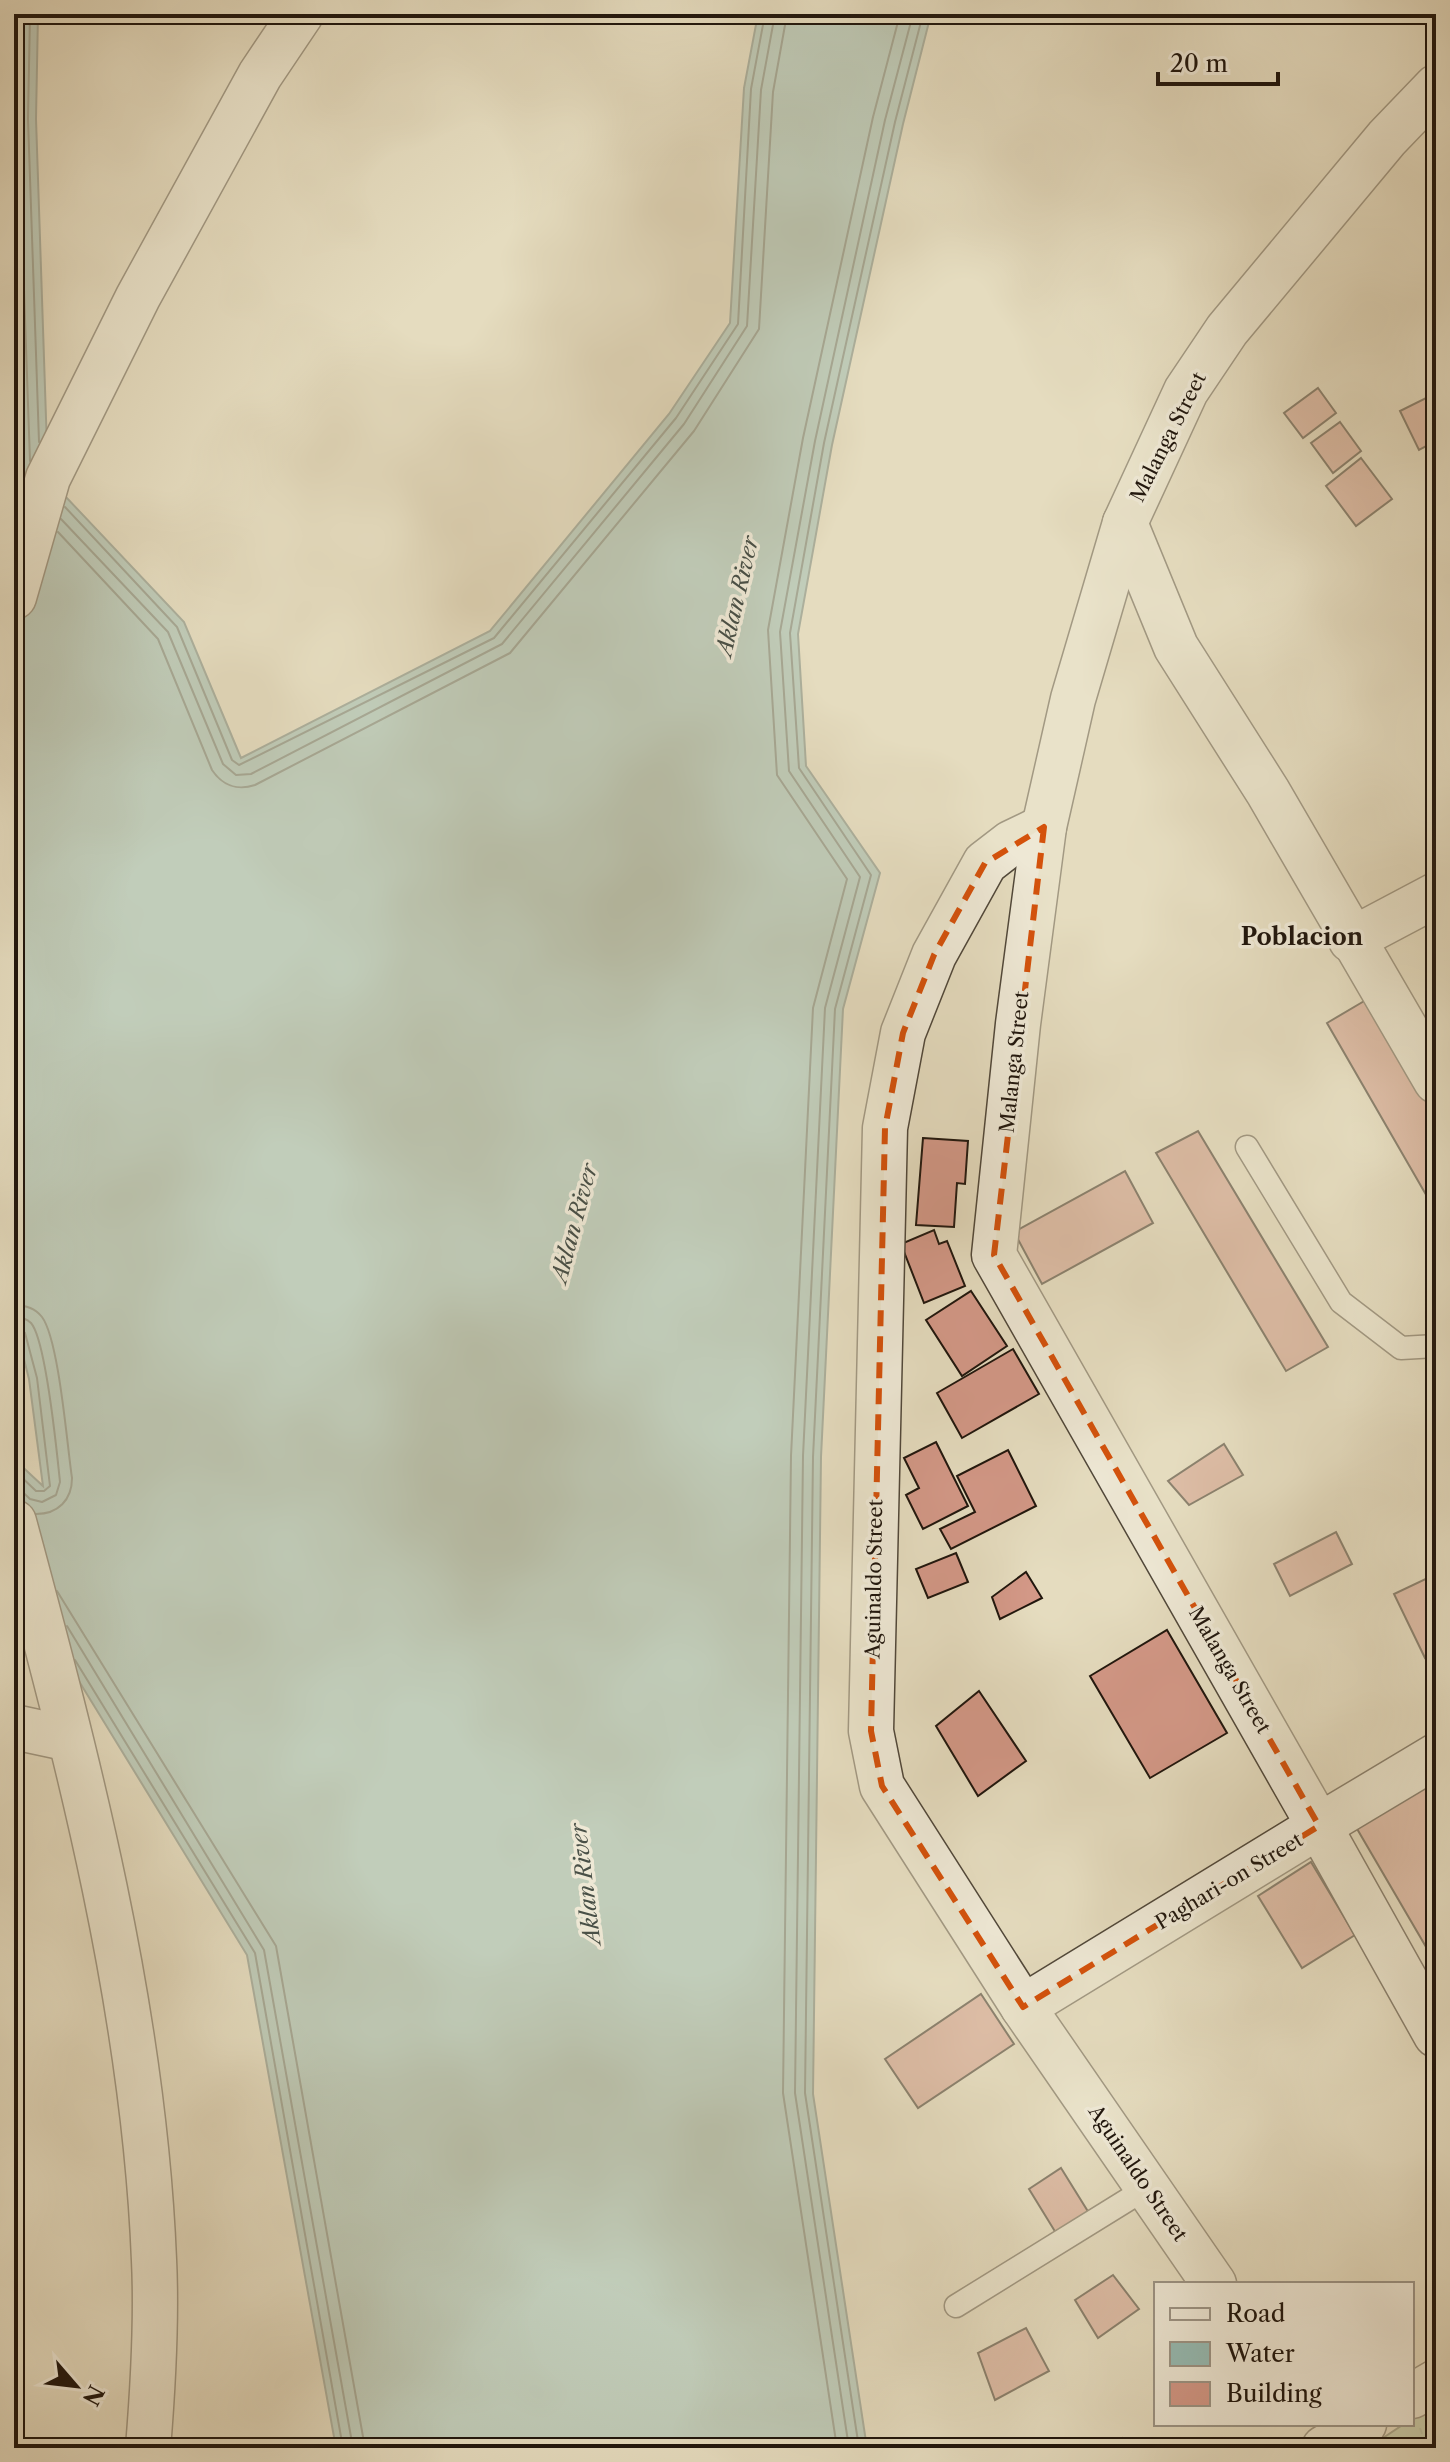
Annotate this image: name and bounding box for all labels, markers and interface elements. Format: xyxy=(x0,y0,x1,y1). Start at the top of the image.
scale bar xyxy=(1158,36,1278,86)
text: 20 m xyxy=(1170,49,1228,78)
street label: Malanga Street xyxy=(1125,368,1211,506)
water label: Aklan River xyxy=(710,532,765,662)
district label: Poblacion xyxy=(1241,922,1364,951)
street label: Malanga Street xyxy=(995,990,1033,1134)
water label: Aklan River xyxy=(545,1159,604,1289)
street label: Aguinaldo Street xyxy=(861,1499,887,1660)
street label: Malanga Street xyxy=(1184,1602,1276,1738)
water label: Aklan River xyxy=(564,1820,607,1949)
street label: Paghari-on Street xyxy=(1151,1828,1307,1934)
street label: Aguinaldo Street xyxy=(1083,2099,1192,2246)
legend xyxy=(1154,2282,1414,2426)
text: Road xyxy=(1226,2299,1286,2328)
text: Water xyxy=(1225,2339,1295,2368)
north arrow xyxy=(36,2346,116,2426)
text: Building xyxy=(1226,2379,1322,2408)
text: N xyxy=(77,2380,110,2410)

